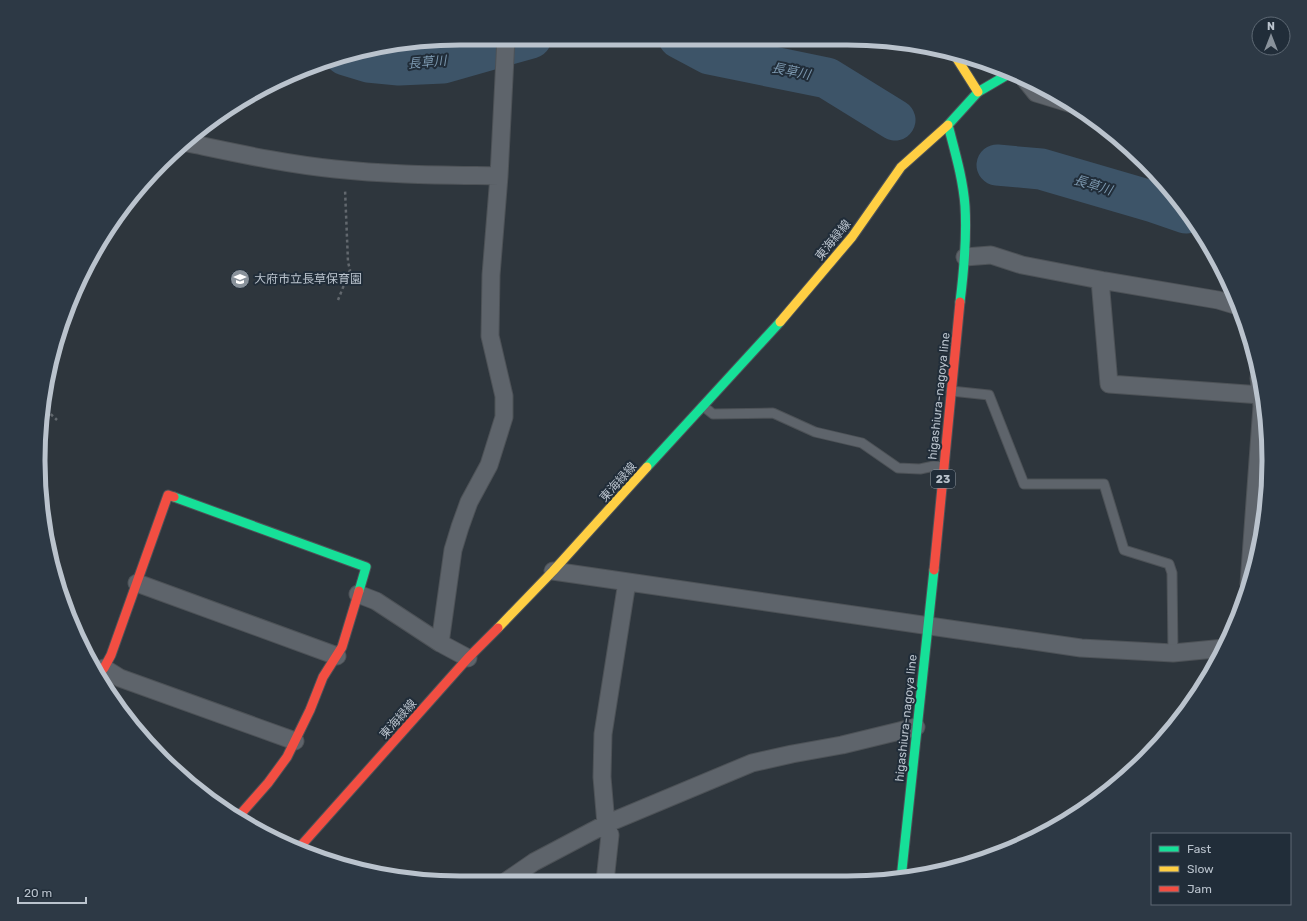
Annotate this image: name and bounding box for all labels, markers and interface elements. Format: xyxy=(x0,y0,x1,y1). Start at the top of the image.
north arrow xyxy=(1251,16,1291,56)
text: N xyxy=(1267,20,1275,33)
water label: 長草川 xyxy=(407,53,449,71)
water label: 長草川 xyxy=(770,60,814,82)
water label: 長草川 xyxy=(1072,172,1116,198)
street label: 東海緑線 xyxy=(812,217,854,263)
school or university icon: 大府市立長草保育園 xyxy=(229,268,251,290)
place label: 大府市立長草保育園 xyxy=(254,272,362,286)
street label: higashiura-nagoya line xyxy=(925,331,953,460)
street label: 東海緑線 xyxy=(597,459,639,505)
road number: 23 xyxy=(931,470,955,488)
street label: higashiura-nagoya line xyxy=(892,653,920,782)
street label: 東海緑線 xyxy=(377,696,419,742)
legend xyxy=(1151,833,1291,905)
text: Fast xyxy=(1187,842,1211,856)
text: Slow xyxy=(1187,862,1214,876)
scale bar xyxy=(18,879,86,905)
text: Jam xyxy=(1187,882,1212,896)
text: 20 m xyxy=(24,886,52,900)

